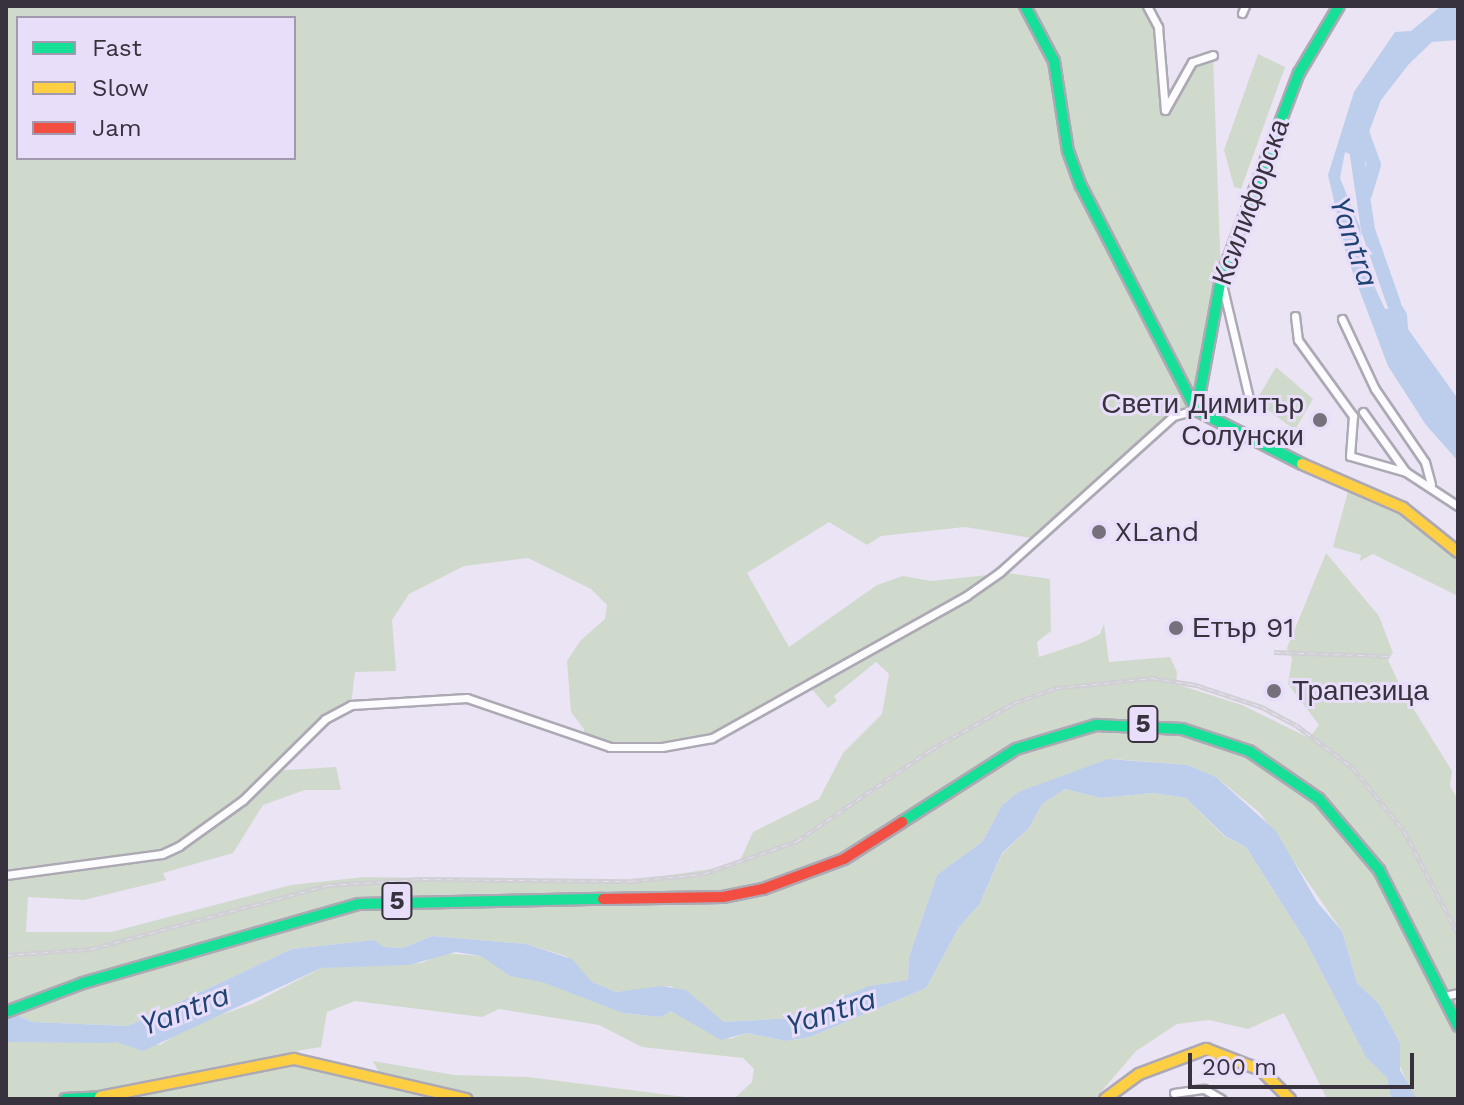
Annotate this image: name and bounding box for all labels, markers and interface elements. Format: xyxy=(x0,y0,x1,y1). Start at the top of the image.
legend xyxy=(16,16,296,160)
text: Fast xyxy=(92,34,142,62)
text: Slow xyxy=(92,74,149,102)
text: Jam xyxy=(92,114,142,142)
street label: Ксилифорска xyxy=(1205,114,1297,290)
water label: Yantra xyxy=(1322,192,1386,292)
place label: Свети Димитър Солунски xyxy=(1101,387,1304,453)
marker: Свети Димитър Солунски xyxy=(1311,411,1329,429)
place label: XLand xyxy=(1115,515,1199,549)
marker: XLand xyxy=(1090,523,1108,541)
place label: Етър 91 xyxy=(1192,611,1294,645)
marker: Етър 91 xyxy=(1167,619,1185,637)
place label: Трапезица xyxy=(1292,674,1429,708)
marker: Трапезица xyxy=(1263,680,1285,702)
road number: 5 xyxy=(1127,702,1159,746)
road number: 5 xyxy=(381,879,413,923)
water label: Yantra xyxy=(135,976,235,1044)
water label: Yantra xyxy=(781,980,881,1044)
scale bar xyxy=(1192,1037,1418,1087)
text: 200 m xyxy=(1202,1053,1277,1081)

